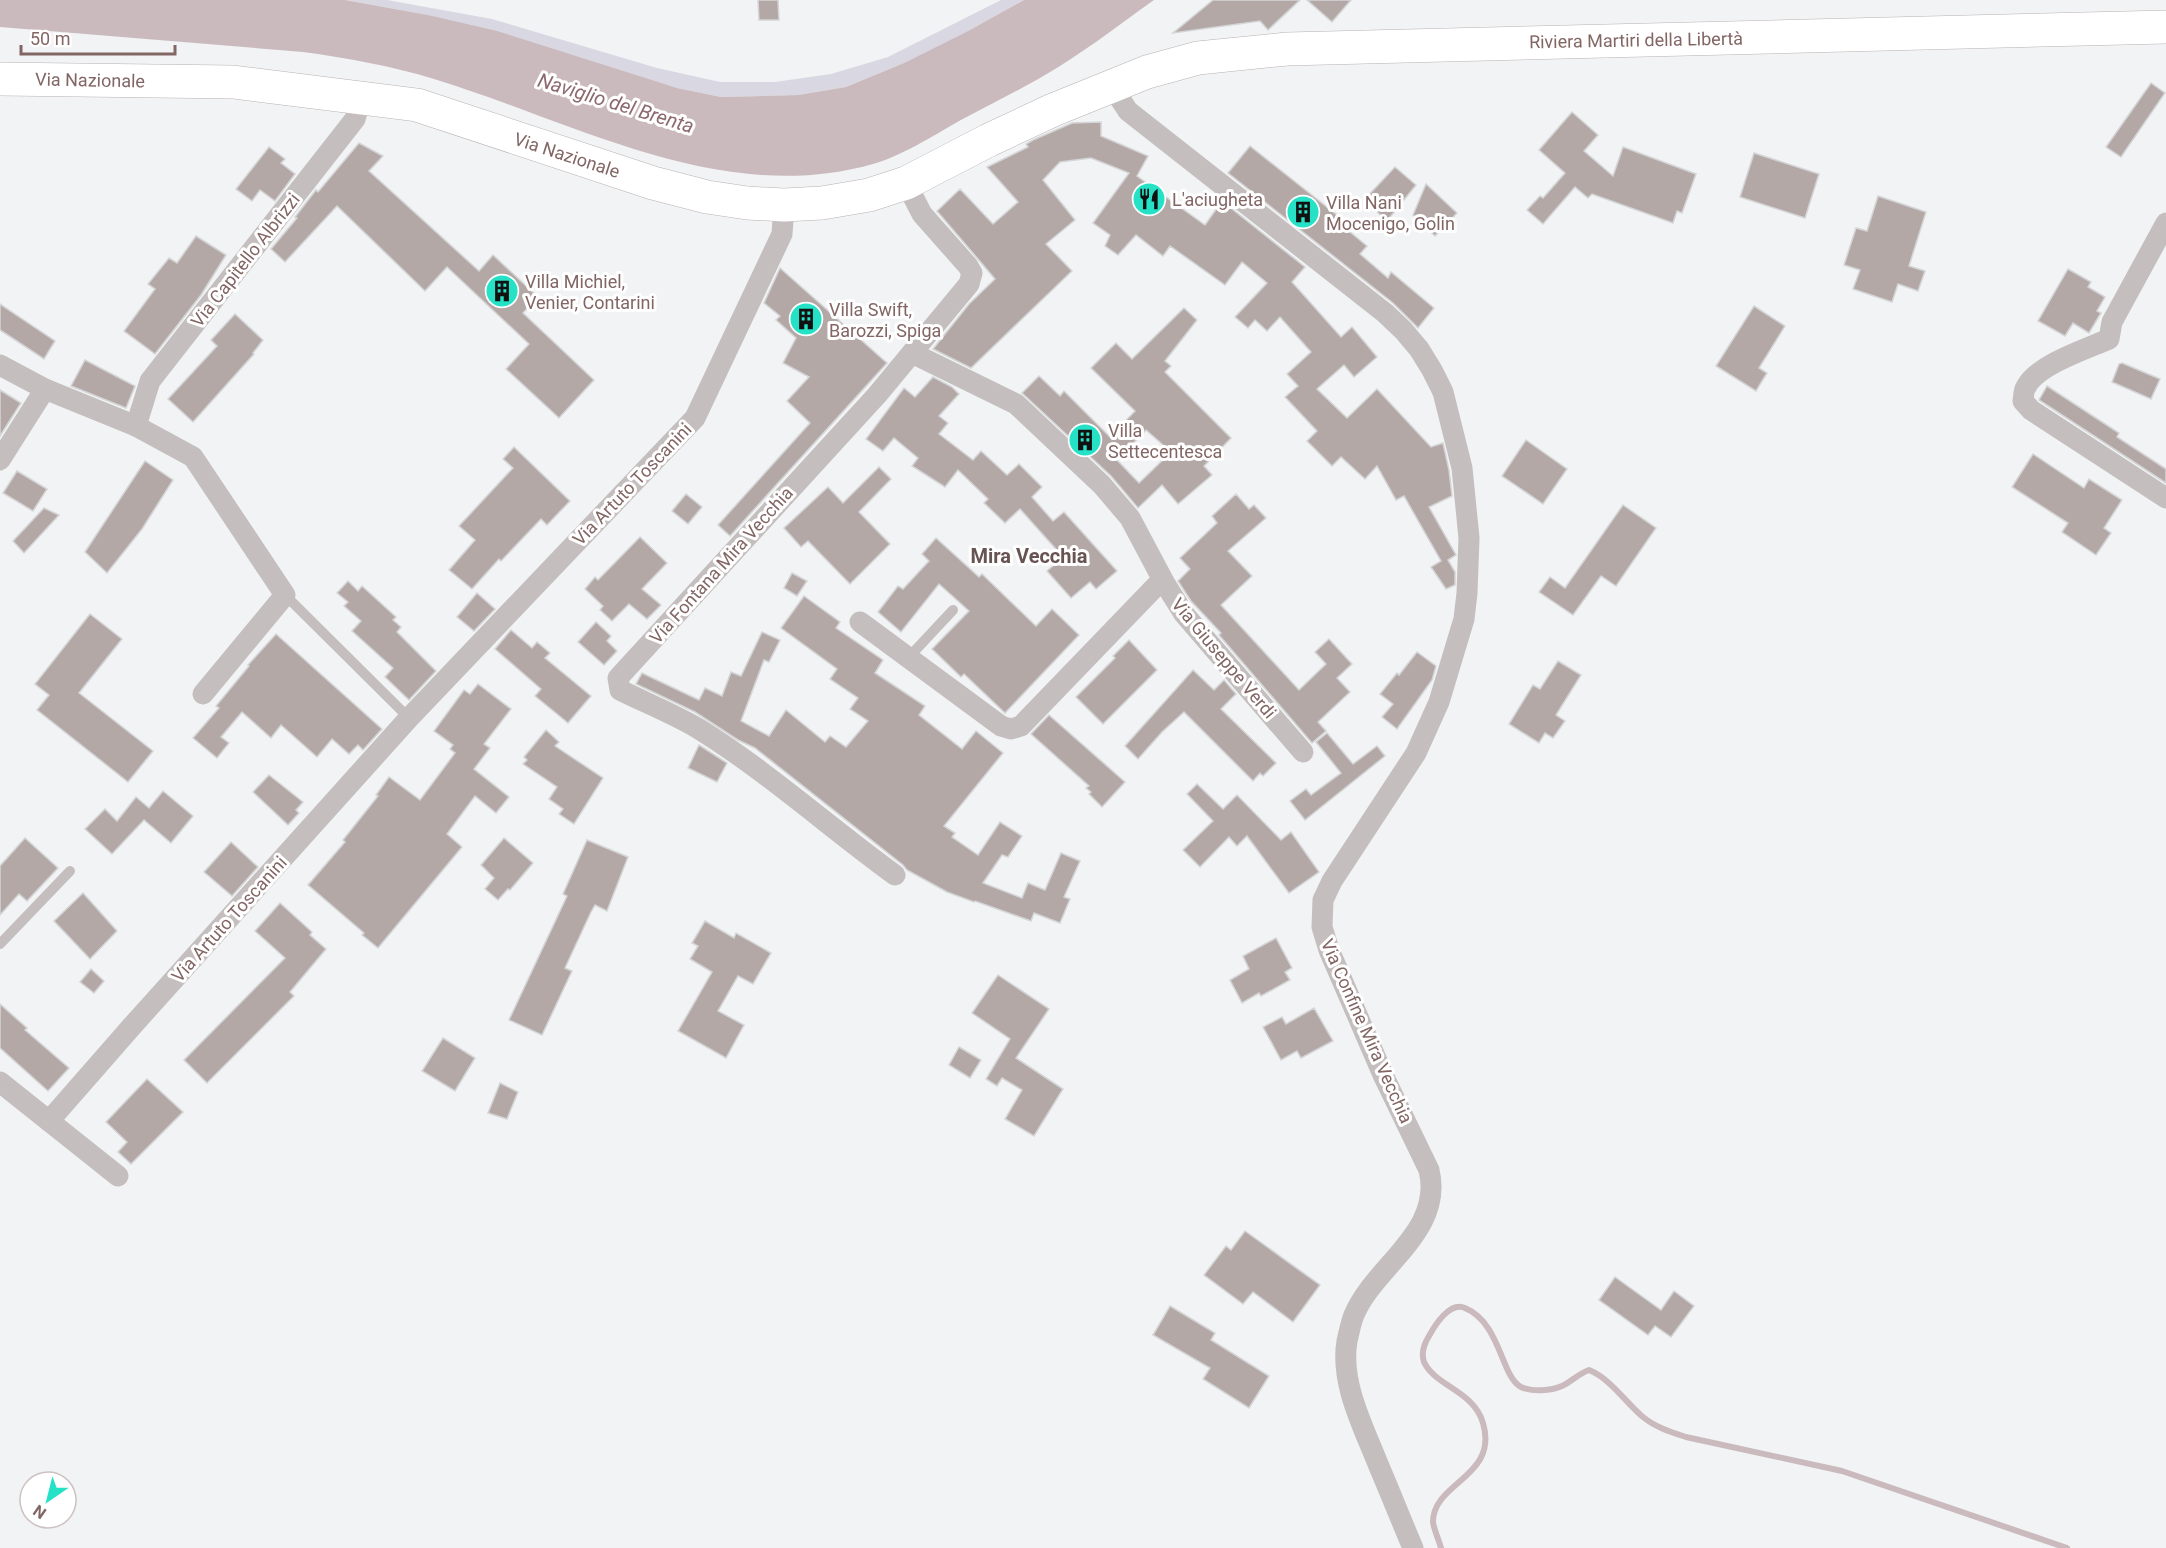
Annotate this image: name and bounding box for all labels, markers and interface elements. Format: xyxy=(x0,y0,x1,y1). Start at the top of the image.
scale bar xyxy=(21,18,176,56)
text: 50 m xyxy=(30,28,70,49)
street label: Riviera Martiri della Libertà xyxy=(1529,28,1743,52)
water label: Naviglio del Brenta xyxy=(535,68,697,138)
street label: Via Nazionale xyxy=(35,69,145,91)
street label: Via Nazionale xyxy=(511,128,623,182)
restaurant icon: L'aciugheta xyxy=(1131,181,1167,217)
street label: Via Capitello Albrizzi xyxy=(186,189,304,331)
place label: L'aciugheta xyxy=(1172,189,1263,210)
place label: Villa Nani Mocenigo, Golin xyxy=(1326,192,1455,234)
building icon: Villa Nani Mocenigo, Golin xyxy=(1285,194,1321,230)
place label: Villa Michiel, Venier, Contarini xyxy=(525,271,655,313)
building icon: Villa Michiel, Venier, Contarini xyxy=(484,273,520,309)
place label: Villa Swift, Barozzi, Spiga xyxy=(829,299,941,341)
building icon: Villa Swift, Barozzi, Spiga xyxy=(788,301,824,337)
street label: Via Artuto Toscanini xyxy=(568,419,696,549)
place label: Villa Settecentesca xyxy=(1108,420,1222,462)
building icon: Villa Settecentesca xyxy=(1067,422,1103,458)
street label: Via Fontana Mira Vecchia xyxy=(645,482,797,648)
district label: Mira Vecchia xyxy=(971,544,1088,568)
street label: Via Giuseppe Verdi xyxy=(1167,593,1281,723)
street label: Via Artuto Toscanini xyxy=(167,852,291,986)
street label: Via Confine Mira Vecchia xyxy=(1317,936,1417,1126)
north arrow xyxy=(18,1470,78,1530)
text: N xyxy=(30,1501,50,1523)

